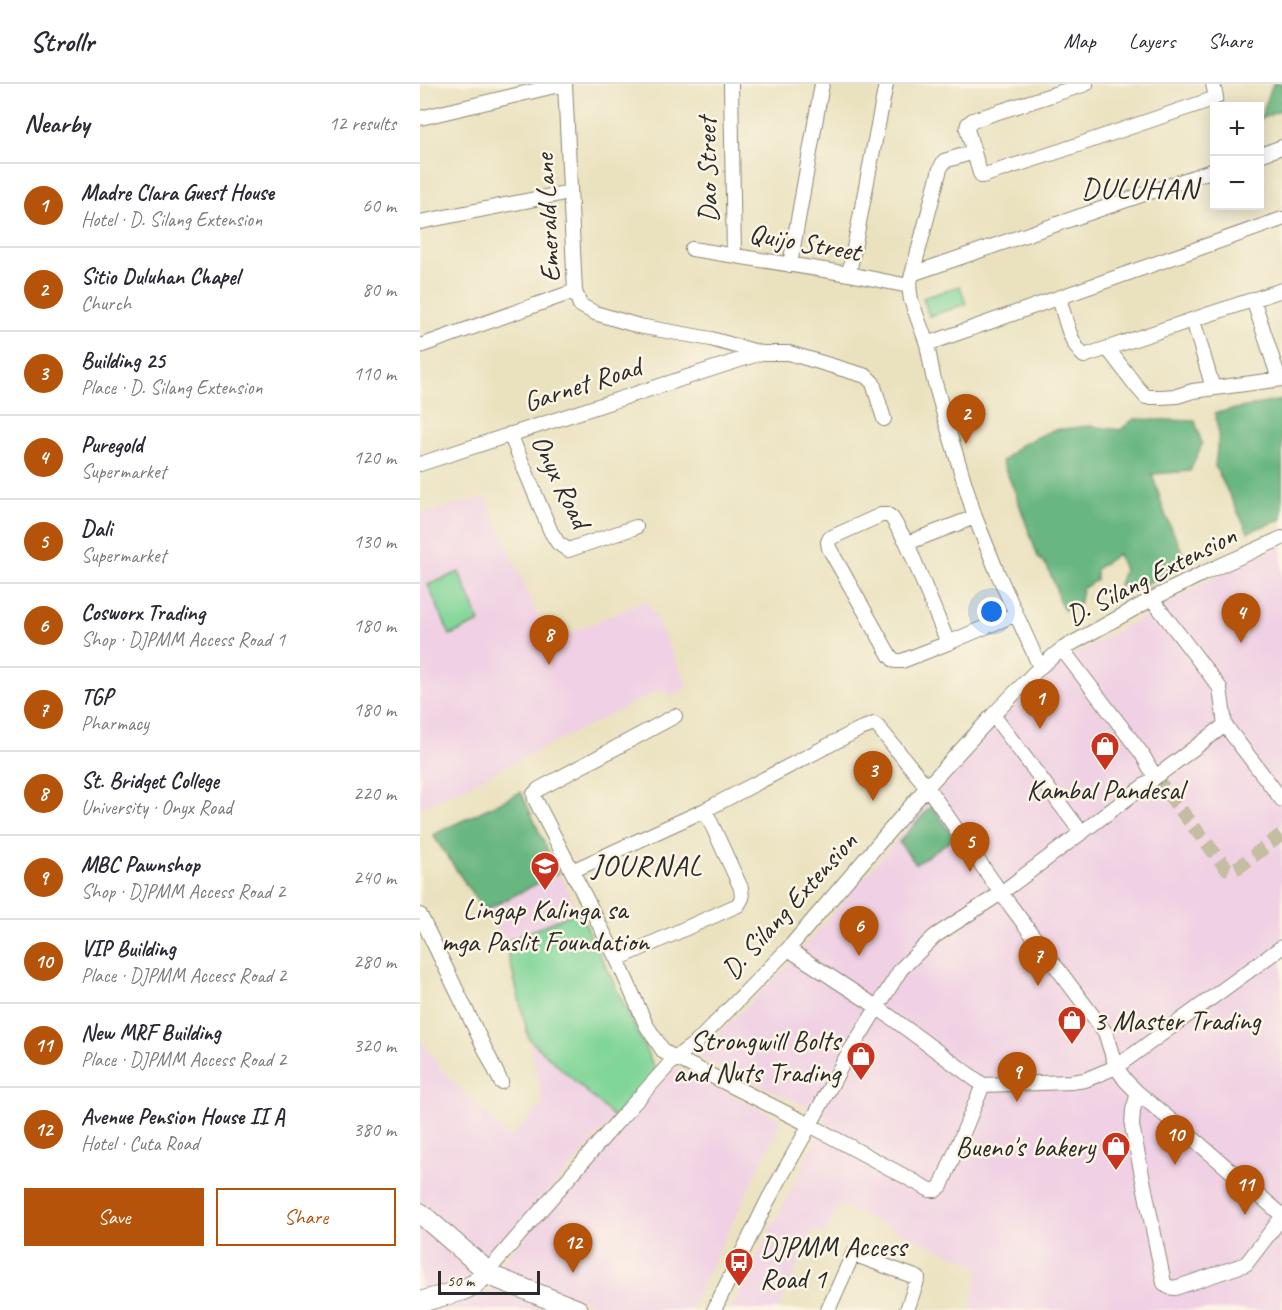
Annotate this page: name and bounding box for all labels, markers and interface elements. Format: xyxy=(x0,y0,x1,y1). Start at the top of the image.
text: Strollr xyxy=(30,24,94,59)
text: Map xyxy=(1063,28,1096,54)
text: Layers xyxy=(1129,28,1175,54)
text: Share xyxy=(1208,28,1252,54)
map controls xyxy=(1210,102,1264,210)
button: + xyxy=(1210,102,1264,156)
text: Nearby xyxy=(24,107,89,140)
text: 12 results xyxy=(328,111,396,136)
street label: Dao Street xyxy=(689,113,725,223)
street label: Emerald Lane xyxy=(526,151,568,283)
button: − xyxy=(1210,156,1264,210)
district label: DULUHAN xyxy=(1081,169,1203,207)
text: Madre Clara Guest House xyxy=(81,179,274,207)
text: 1 xyxy=(39,193,48,218)
text: 60 m xyxy=(362,193,396,218)
text: Hotel · D. Silang Extension xyxy=(81,207,262,232)
street label: Quijo Street xyxy=(747,215,866,269)
text: Sitio Duluhan Chapel xyxy=(81,263,240,291)
text: 2 xyxy=(39,277,48,302)
text: 80 m xyxy=(362,277,396,302)
text: Church xyxy=(81,291,131,316)
text: Building 25 xyxy=(81,347,165,375)
street label: Garnet Road xyxy=(519,347,649,419)
text: 3 xyxy=(39,361,48,386)
text: 110 m xyxy=(353,361,396,386)
text: Place · D. Silang Extension xyxy=(81,375,262,400)
pin: 2 xyxy=(946,394,986,444)
street label: Onyx Road xyxy=(524,429,600,537)
text: Puregold xyxy=(81,431,143,459)
text: 4 xyxy=(39,445,48,470)
text: 120 m xyxy=(353,445,396,470)
text: Supermarket xyxy=(81,459,166,484)
text: Dali xyxy=(81,515,112,543)
street label: D. Silang Extension xyxy=(1060,517,1242,633)
text: 5 xyxy=(39,529,48,554)
text: 130 m xyxy=(353,529,396,554)
text: Supermarket xyxy=(81,543,166,568)
pin: 4 xyxy=(1222,594,1260,643)
your location xyxy=(977,597,1006,626)
text: Cosworx Trading xyxy=(81,599,205,627)
text: 6 xyxy=(39,613,48,638)
text: 180 m xyxy=(353,613,396,638)
pin: 8 xyxy=(530,616,568,665)
text: Shop · DJPMM Access Road 1 xyxy=(81,627,285,652)
pin: 1 xyxy=(1020,680,1060,729)
text: TGP xyxy=(81,683,113,711)
text: 7 xyxy=(39,697,48,722)
text: 180 m xyxy=(353,697,396,722)
text: Pharmacy xyxy=(81,711,149,736)
shop icon: Kambal Pandesal xyxy=(1089,730,1121,772)
pin: 3 xyxy=(854,752,892,801)
text: St. Bridget College xyxy=(81,767,219,795)
place label: Kambal Pandesal xyxy=(1026,772,1189,807)
text: 8 xyxy=(39,781,48,806)
text: 220 m xyxy=(353,781,396,806)
text: University · Onyx Road xyxy=(81,795,232,820)
pin: 5 xyxy=(950,822,990,872)
street label: D. Silang Extension xyxy=(714,824,865,986)
district label: JOURNAL xyxy=(590,846,702,884)
school or university icon: Lingap Kalinga sa mga Paslit Foundation xyxy=(529,850,561,892)
text: MBC Pawnshop xyxy=(81,851,200,879)
text: 9 xyxy=(39,865,48,890)
text: 240 m xyxy=(353,865,396,890)
text: Shop · DJPMM Access Road 2 xyxy=(81,879,285,904)
place label: Lingap Kalinga sa mga Paslit Foundation xyxy=(441,892,650,959)
pin: 6 xyxy=(840,906,878,956)
text: VIP Building xyxy=(81,935,176,963)
pin: 7 xyxy=(1018,936,1058,986)
text: 10 xyxy=(35,949,53,974)
text: 280 m xyxy=(353,949,396,974)
text: Place · DJPMM Access Road 2 xyxy=(81,963,286,988)
place label: 3 Master Trading xyxy=(1093,1003,1262,1038)
shop icon: 3 Master Trading xyxy=(1056,1004,1088,1046)
text: New MRF Building xyxy=(81,1019,221,1047)
place label: Strongwill Bolts and Nuts Trading xyxy=(673,1023,842,1090)
text: 11 xyxy=(35,1033,53,1058)
text: 320 m xyxy=(353,1033,396,1058)
shop icon: Strongwill Bolts and Nuts Trading xyxy=(845,1040,877,1082)
text: Place · DJPMM Access Road 2 xyxy=(81,1047,286,1072)
pin: 9 xyxy=(998,1052,1036,1102)
text: Avenue Pension House II A xyxy=(81,1103,284,1131)
pin: 10 xyxy=(1156,1116,1194,1165)
text: 12 xyxy=(35,1117,53,1142)
text: 380 m xyxy=(353,1117,396,1142)
place label: Bueno's bakery xyxy=(956,1129,1097,1164)
shop icon: Bueno's bakery xyxy=(1100,1130,1132,1172)
text: Hotel · Cuta Road xyxy=(81,1131,199,1156)
pin: 11 xyxy=(1226,1166,1264,1215)
button: Save xyxy=(24,1188,204,1246)
button: Share xyxy=(216,1188,396,1246)
pin: 12 xyxy=(554,1224,592,1273)
place label: DJPMM Access Road 1 xyxy=(760,1229,909,1296)
bus stop icon: DJPMM Access Road 1 xyxy=(723,1246,755,1288)
scale bar xyxy=(438,1268,540,1296)
text: 50 m xyxy=(447,1271,474,1291)

